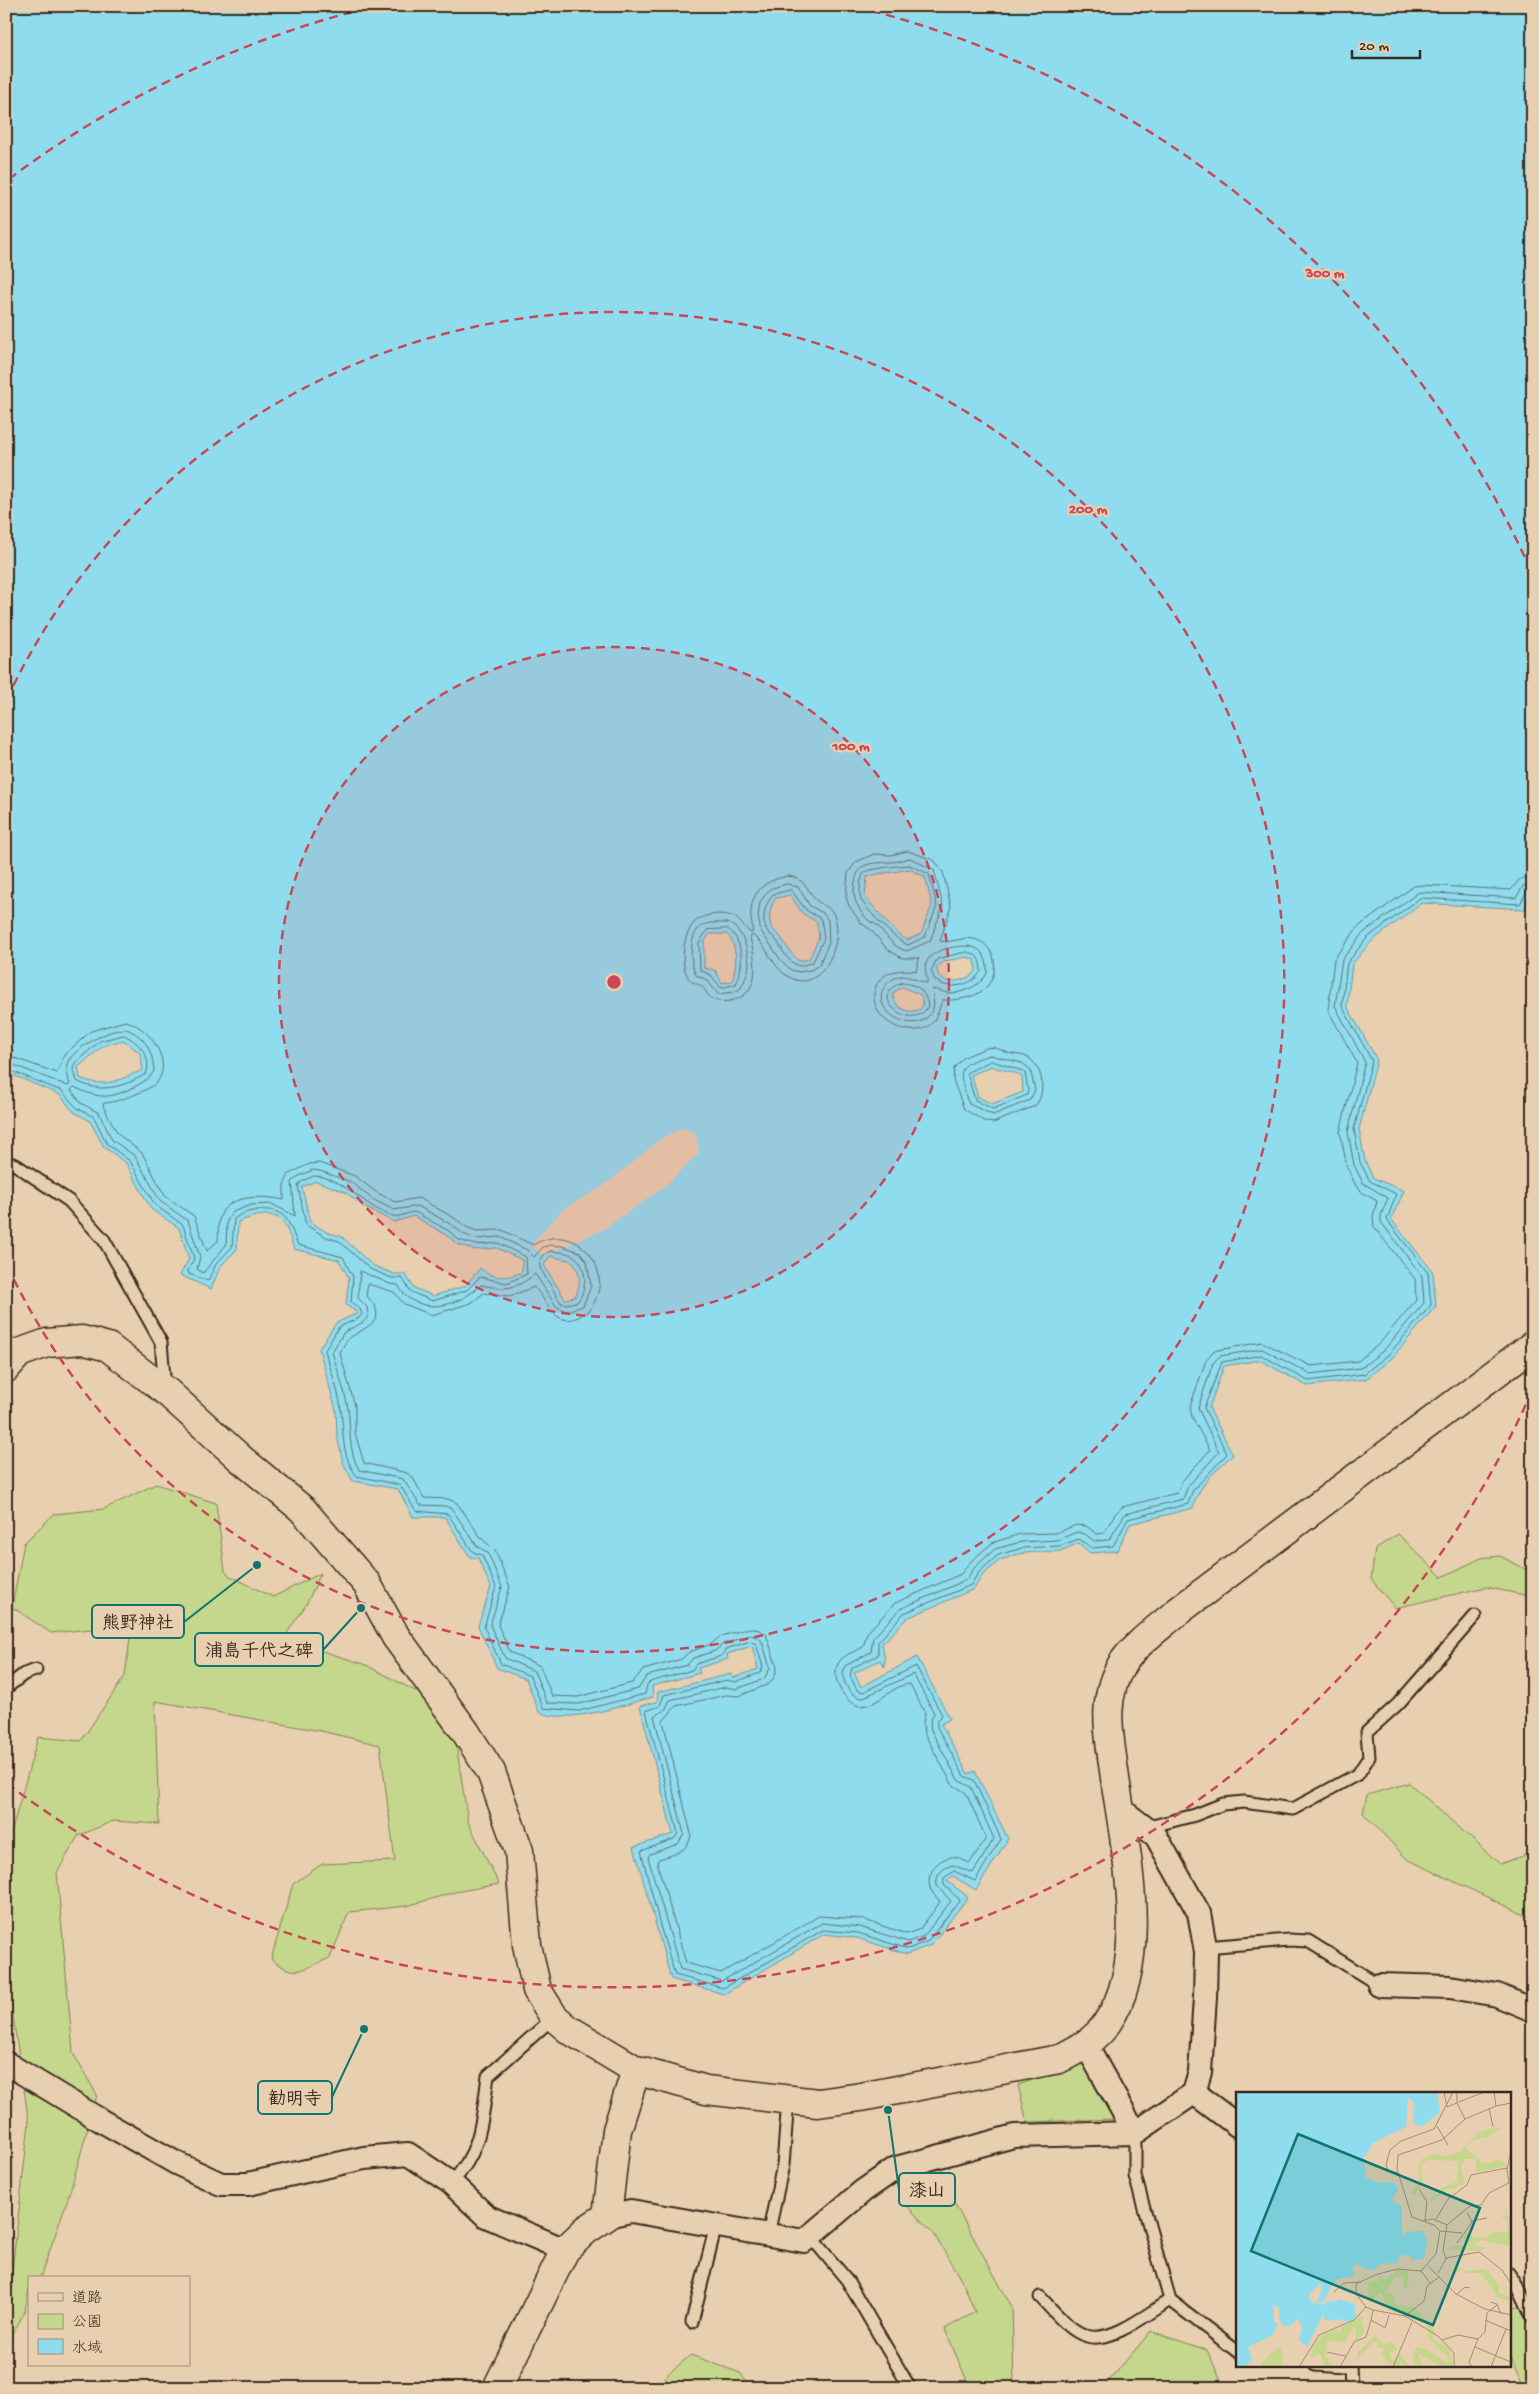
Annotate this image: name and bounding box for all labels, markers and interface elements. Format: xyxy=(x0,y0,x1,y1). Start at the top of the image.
scale bar xyxy=(1352,28,1419,60)
text: 20 m xyxy=(1359,38,1389,56)
text: 300 m xyxy=(1304,265,1345,283)
text: 200 m xyxy=(1069,501,1108,519)
text: 100 m xyxy=(831,738,870,756)
centre of rings xyxy=(605,973,623,991)
callout: 熊野神社 xyxy=(92,1605,184,1638)
text: 熊野神社 xyxy=(102,1613,174,1635)
callout: 浦島千代之碑 xyxy=(195,1633,323,1666)
text: 浦島千代之碑 xyxy=(205,1641,313,1663)
callout: 勧明寺 xyxy=(258,2081,332,2114)
text: 勧明寺 xyxy=(268,2089,322,2111)
inset map xyxy=(1236,2092,1512,2366)
callout: 漆山 xyxy=(899,2173,955,2206)
text: 漆山 xyxy=(909,2181,945,2203)
legend xyxy=(28,2276,190,2366)
text: 道路 xyxy=(72,2290,102,2308)
text: 公園 xyxy=(72,2314,102,2332)
text: 水域 xyxy=(72,2339,102,2358)

